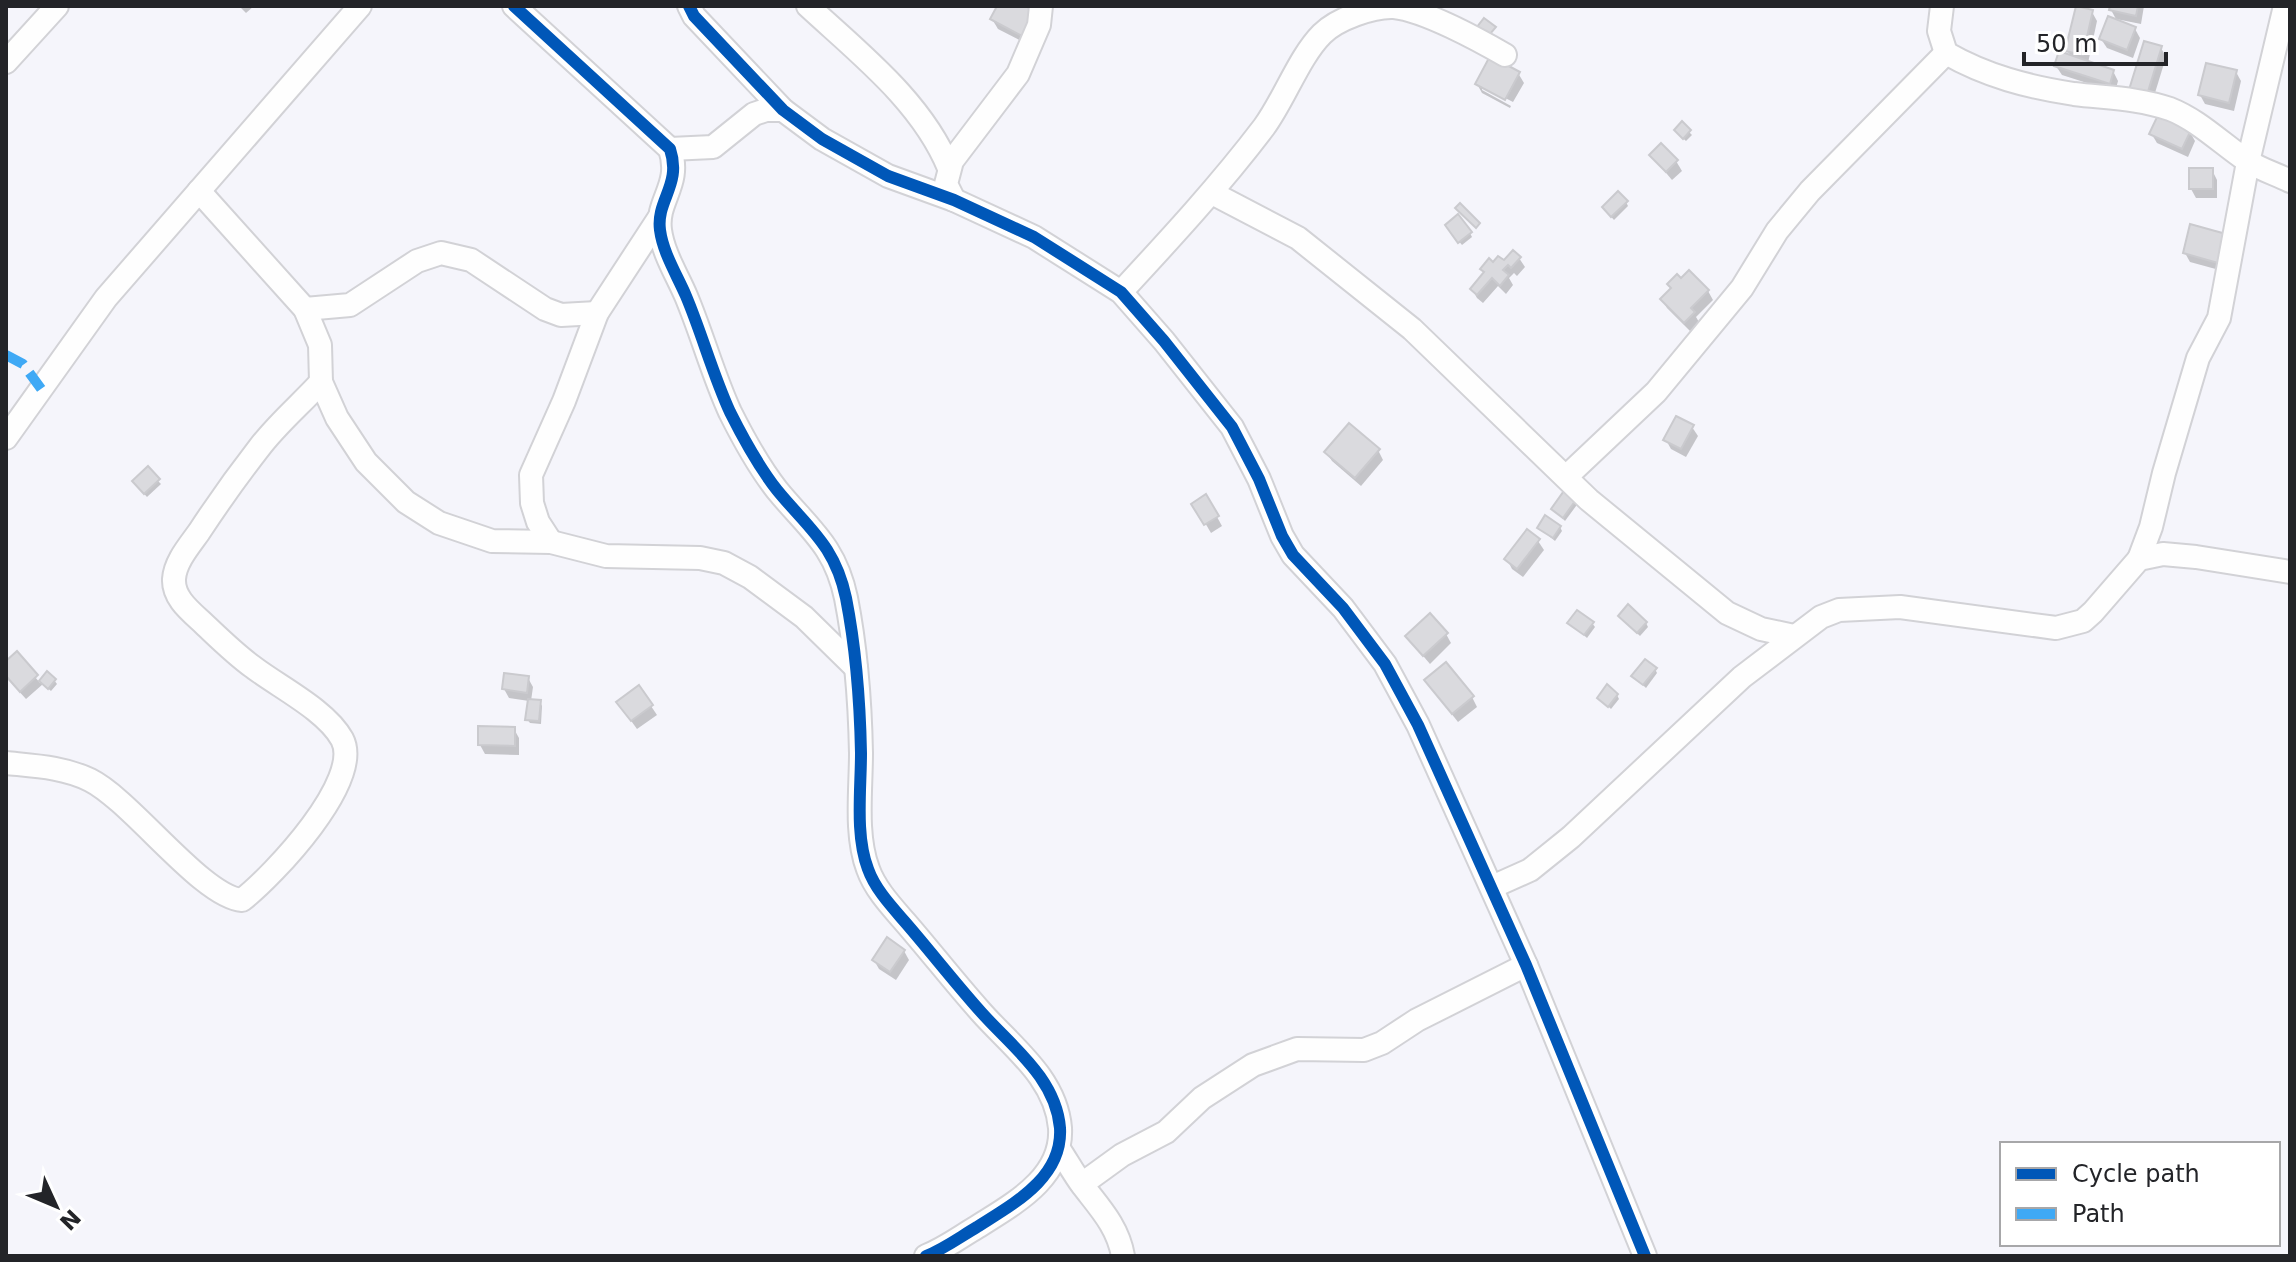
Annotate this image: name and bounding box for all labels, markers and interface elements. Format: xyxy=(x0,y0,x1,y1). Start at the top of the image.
scale bar xyxy=(2024,16,2166,66)
text: 50 m xyxy=(2036,30,2098,58)
legend xyxy=(2000,1142,2280,1246)
text: Cycle path xyxy=(2072,1160,2200,1188)
north arrow xyxy=(16,1166,96,1246)
text: Path xyxy=(2072,1200,2125,1228)
text: N xyxy=(55,1204,85,1235)

